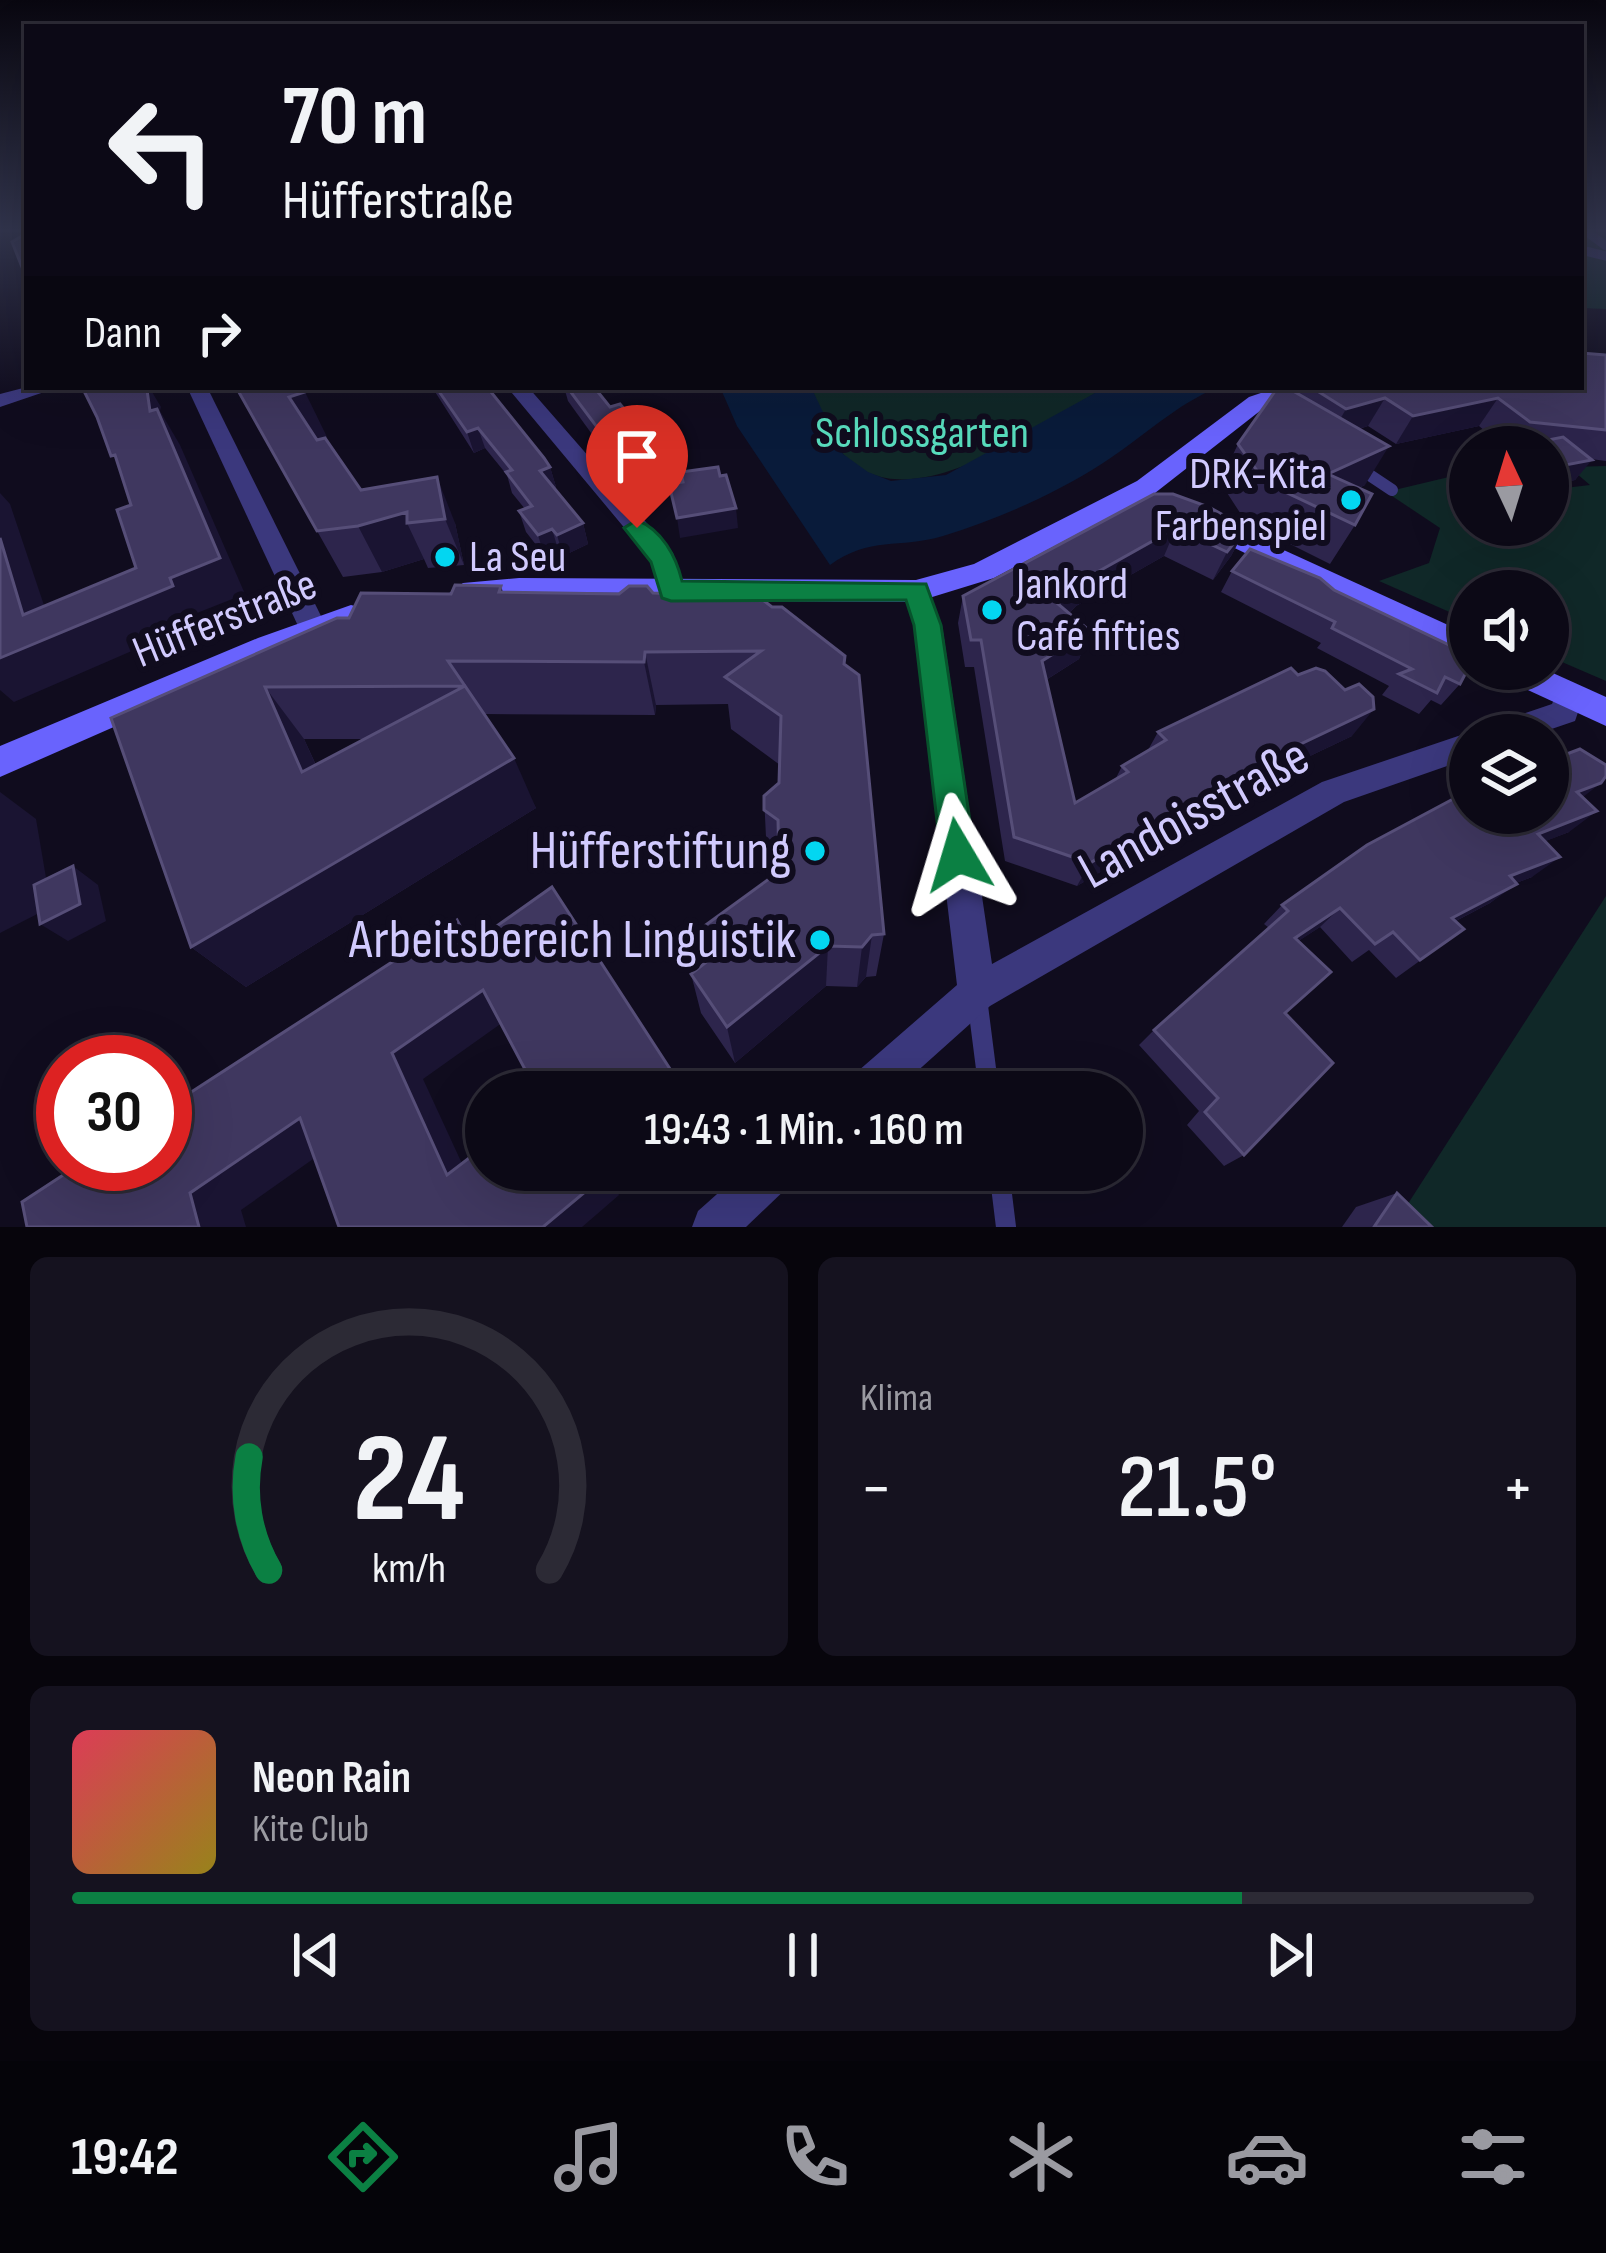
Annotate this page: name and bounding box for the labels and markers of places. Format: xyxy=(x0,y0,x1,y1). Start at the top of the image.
pin xyxy=(586,405,688,528)
place label: DRK-Kita Farbenspiel xyxy=(1155,447,1327,554)
marker: DRK-Kita Farbenspiel xyxy=(1338,487,1364,513)
place label: La Seu xyxy=(469,530,566,585)
marker: La Seu xyxy=(432,544,458,570)
place label: Jankord Café fifties xyxy=(1015,557,1181,664)
marker: Jankord Café fifties xyxy=(979,597,1005,623)
place label: Hüfferstiftung xyxy=(530,819,791,884)
marker: Hüfferstiftung xyxy=(802,838,828,864)
place label: Arbeitsbereich Linguistik xyxy=(348,908,796,973)
marker: Arbeitsbereich Linguistik xyxy=(807,927,833,953)

